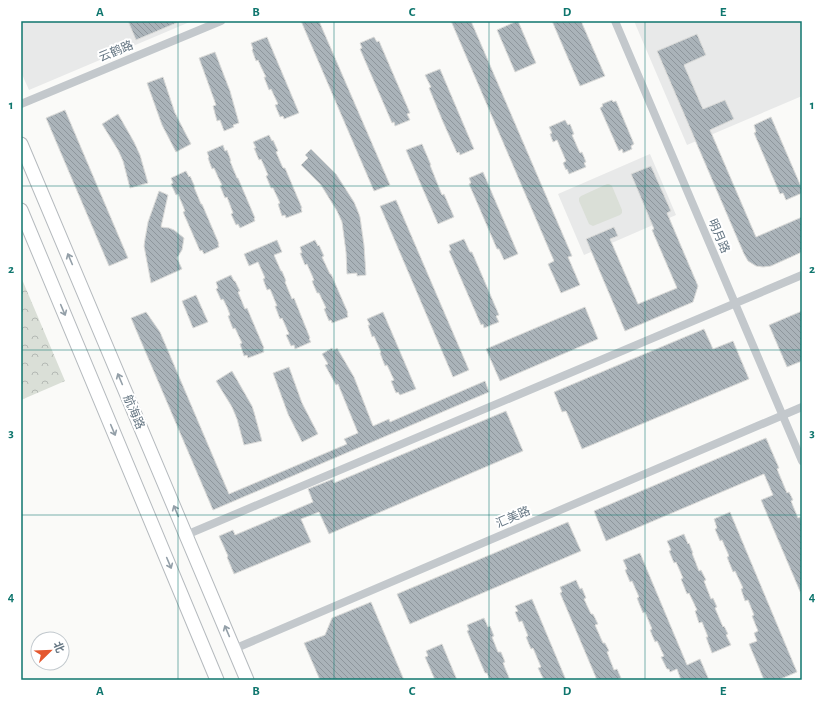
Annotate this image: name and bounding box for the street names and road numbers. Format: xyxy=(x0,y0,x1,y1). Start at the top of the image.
street label: 云鹤路 xyxy=(97,38,135,63)
street label: 明月路 xyxy=(706,217,732,255)
street label: 航海路 xyxy=(121,393,147,431)
street label: 汇美路 xyxy=(494,504,532,530)

